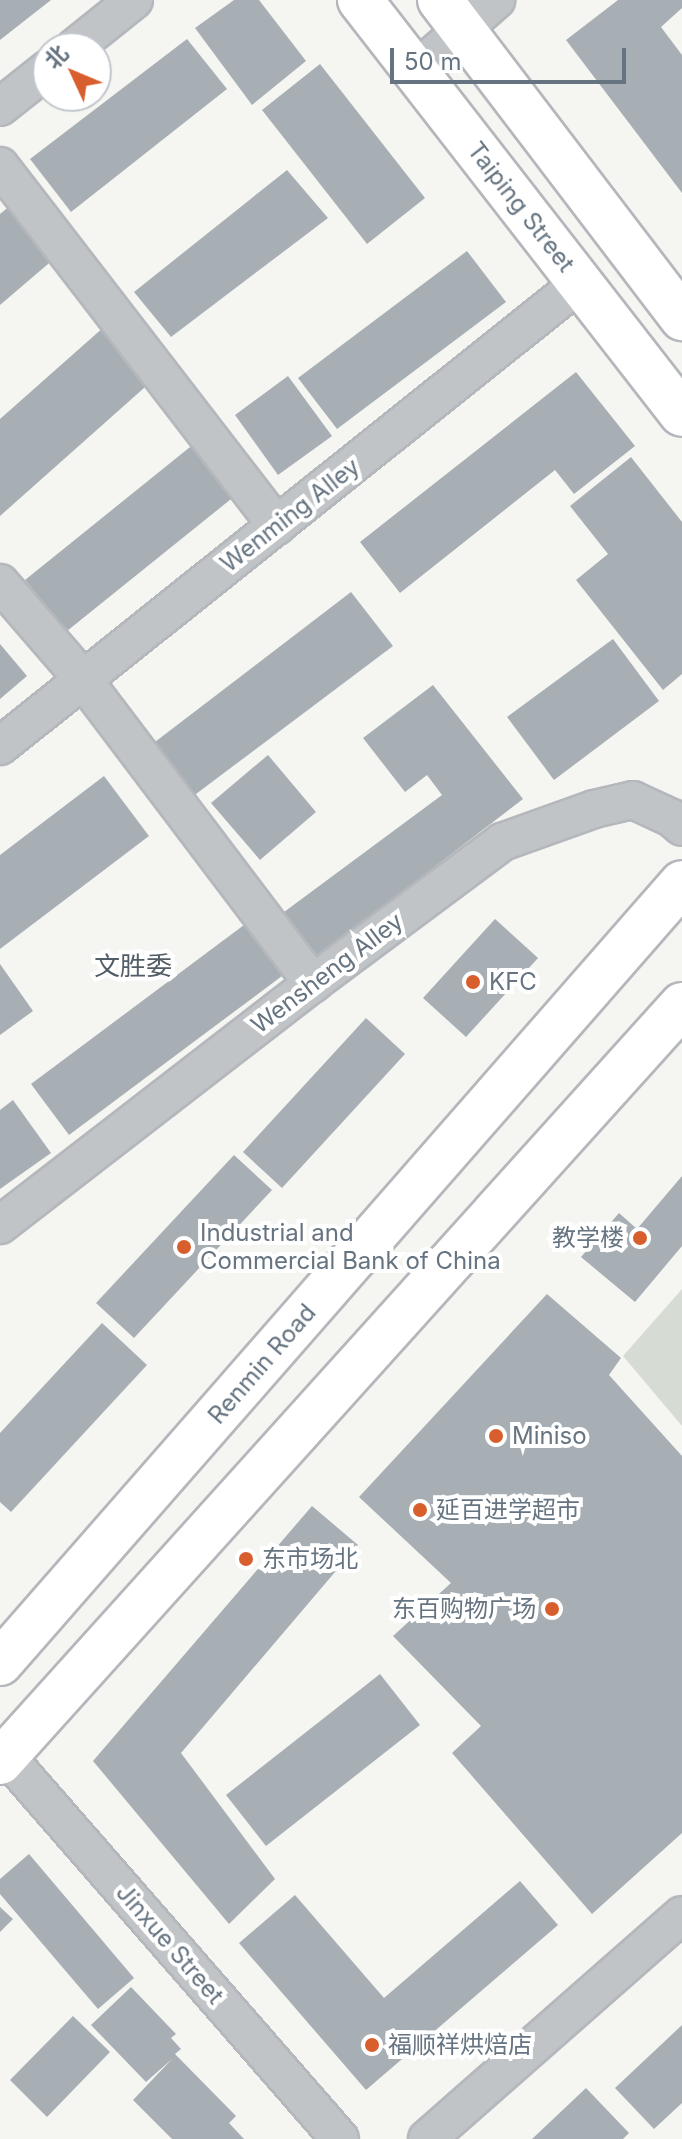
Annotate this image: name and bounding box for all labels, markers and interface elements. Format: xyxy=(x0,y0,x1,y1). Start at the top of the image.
north arrow xyxy=(32,32,112,112)
scale bar xyxy=(394,32,630,82)
text: 北 xyxy=(39,40,73,74)
text: 50 m xyxy=(404,47,462,76)
street label: Taiping Street xyxy=(461,136,581,278)
street label: Wenming Alley xyxy=(215,452,365,578)
street label: Wensheng Alley xyxy=(246,907,408,1039)
district label: 文胜委 xyxy=(94,950,172,982)
place label: KFC xyxy=(489,968,537,996)
marker: KFC xyxy=(464,973,482,991)
place label: Industrial and Commercial Bank of China xyxy=(200,1219,501,1275)
place label: 教学楼 xyxy=(552,1224,624,1252)
marker: 教学楼 xyxy=(631,1229,649,1247)
marker: Industrial and Commercial Bank of China xyxy=(175,1238,193,1256)
street label: Renmin Road xyxy=(202,1298,322,1430)
place label: Miniso xyxy=(512,1422,587,1450)
marker: Miniso xyxy=(487,1427,505,1445)
place label: 延百进学超市 xyxy=(436,1496,580,1524)
marker: 延百进学超市 xyxy=(411,1501,429,1519)
place label: 东市场北 xyxy=(262,1545,358,1573)
marker: 东市场北 xyxy=(237,1550,255,1568)
place label: 东百购物广场 xyxy=(392,1595,536,1623)
marker: 东百购物广场 xyxy=(543,1600,561,1618)
street label: Jinxue Street xyxy=(110,1878,230,2010)
place label: 福顺祥烘焙店 xyxy=(388,2031,532,2059)
marker: 福顺祥烘焙店 xyxy=(363,2036,381,2054)

